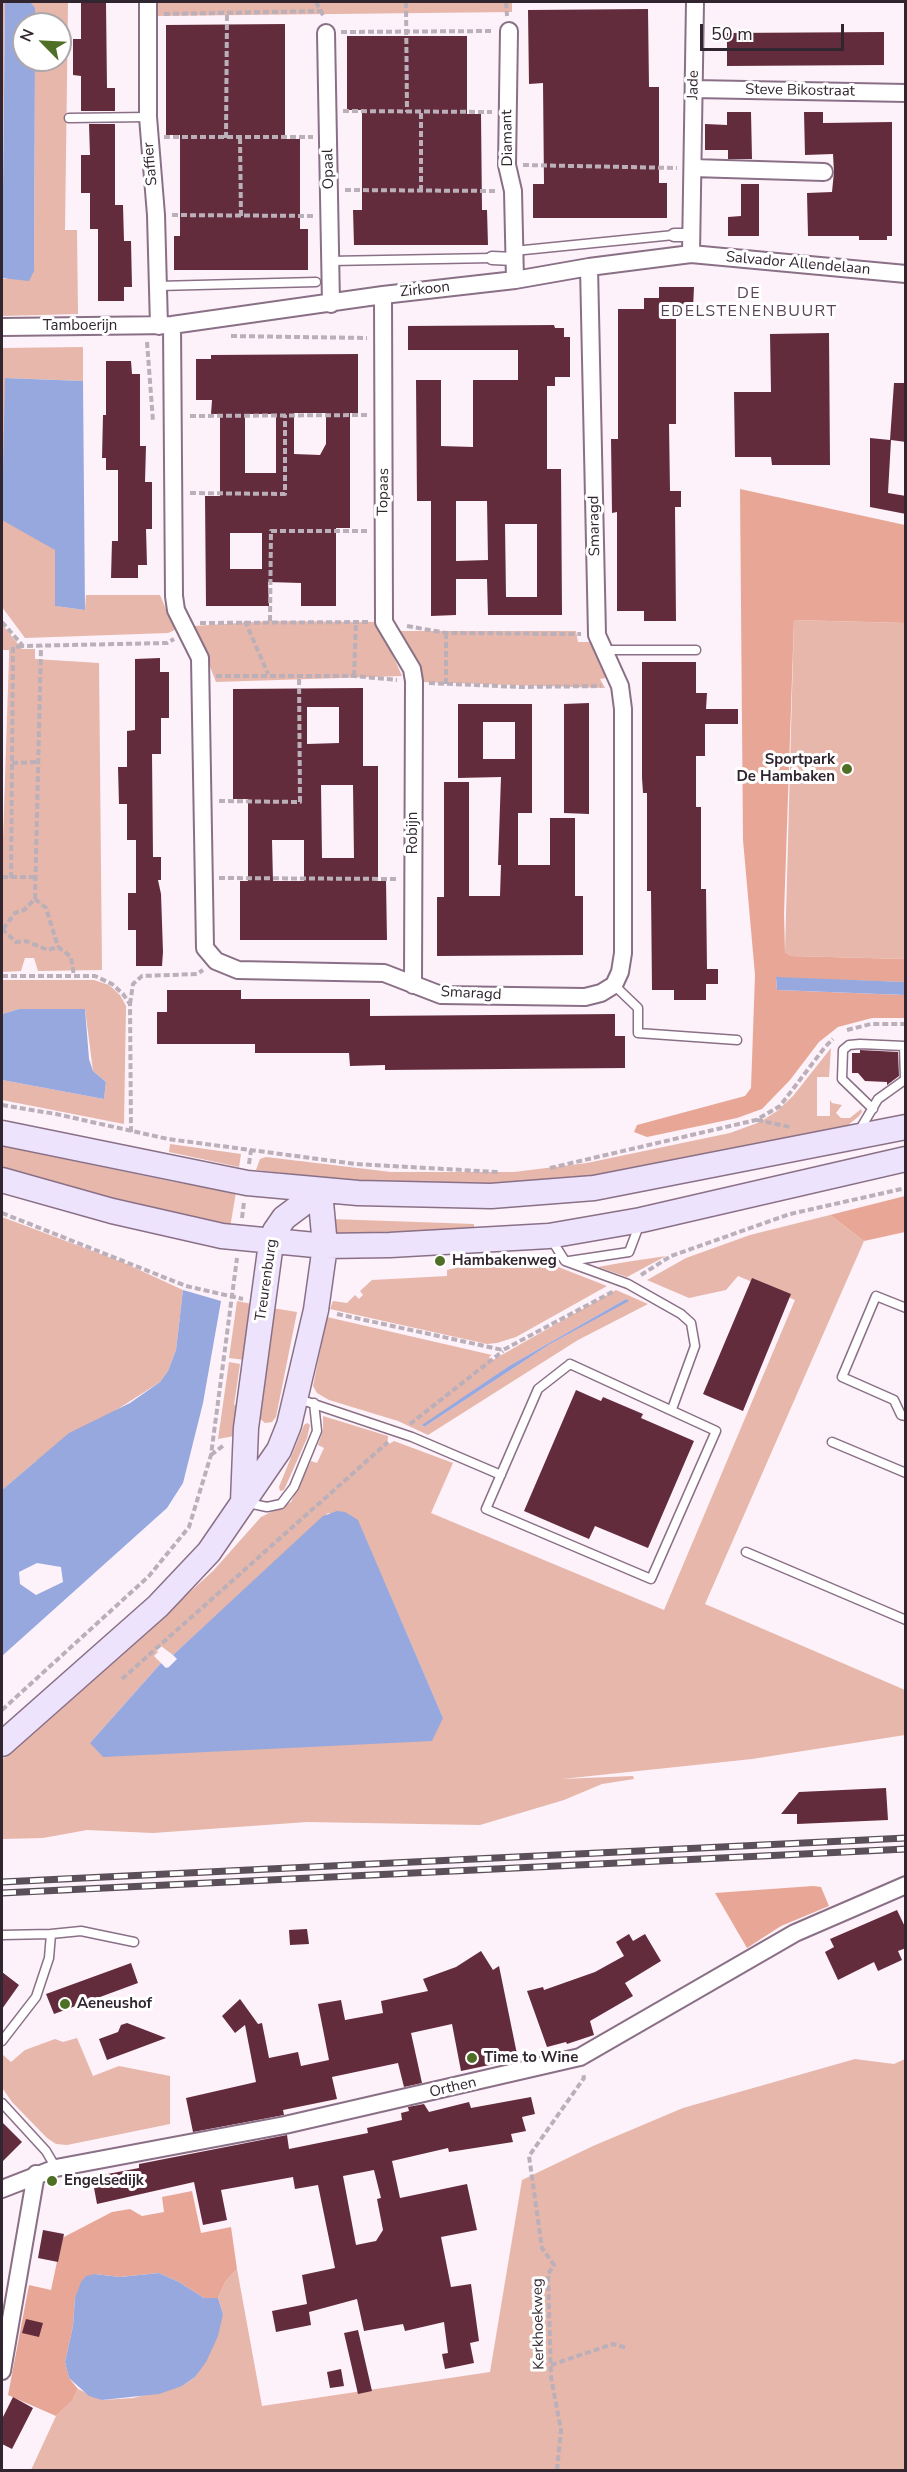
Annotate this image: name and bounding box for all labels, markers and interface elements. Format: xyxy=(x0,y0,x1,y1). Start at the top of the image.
north arrow xyxy=(12,12,72,72)
scale bar xyxy=(703,12,847,50)
text: 50 m xyxy=(711,22,753,46)
text: N xyxy=(15,26,40,45)
street label: Jade xyxy=(685,70,703,100)
street label: Steve Bikostraat xyxy=(745,81,855,101)
street label: Diamant xyxy=(499,109,517,167)
street label: Saffier xyxy=(140,141,162,187)
street label: Opaal xyxy=(320,149,338,189)
street label: Salvador Allendelaan xyxy=(725,249,871,279)
street label: Zirkoon xyxy=(399,278,451,302)
district label: DE EDELSTENENBUURT xyxy=(660,284,838,322)
street label: Tamboerijn xyxy=(43,317,117,335)
street label: Topaas xyxy=(375,468,393,516)
street label: Smaragd xyxy=(585,495,605,557)
place label: Sportpark De Hambaken xyxy=(736,751,835,786)
marker: Sportpark De Hambaken xyxy=(840,762,854,776)
street label: Robijn xyxy=(404,812,422,854)
street label: Smaragd xyxy=(440,983,502,1005)
street label: Treurenburg xyxy=(252,1238,282,1322)
place label: Hambakenweg xyxy=(452,1252,557,1270)
marker: Hambakenweg xyxy=(433,1254,447,1268)
place label: Aeneushof xyxy=(77,1995,152,2013)
marker: Aeneushof xyxy=(58,1997,72,2011)
place label: Time to Wine xyxy=(484,2049,578,2067)
marker: Time to Wine xyxy=(465,2051,479,2065)
street label: Orthen xyxy=(428,2074,478,2102)
place label: Engelsedijk xyxy=(64,2172,144,2190)
marker: Engelsedijk xyxy=(45,2174,59,2188)
street label: Kerkhoekweg xyxy=(529,2278,549,2370)

